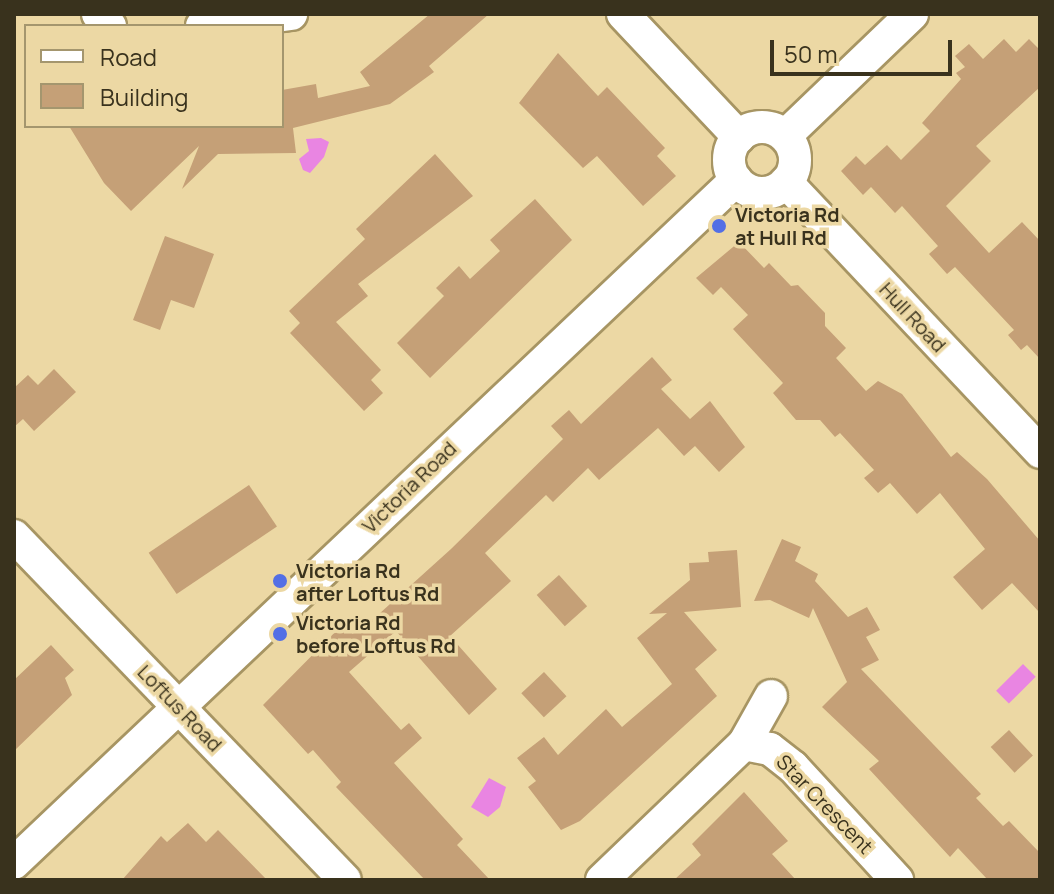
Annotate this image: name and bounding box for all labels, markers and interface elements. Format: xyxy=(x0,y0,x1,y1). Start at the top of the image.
legend xyxy=(24,24,284,128)
scale bar xyxy=(774,24,956,74)
text: 50 m xyxy=(784,37,838,70)
text: Road xyxy=(100,40,157,73)
text: Building xyxy=(100,80,188,113)
place label: Victoria Rd at Hull Rd xyxy=(735,202,840,249)
marker: Victoria Rd at Hull Rd xyxy=(710,217,728,235)
street label: Hull Road xyxy=(875,277,951,357)
street label: Victoria Road xyxy=(357,436,461,538)
place label: Victoria Rd after Loftus Rd xyxy=(296,558,439,605)
marker: Victoria Rd after Loftus Rd xyxy=(271,572,289,590)
place label: Victoria Rd before Loftus Rd xyxy=(296,610,456,657)
marker: Victoria Rd before Loftus Rd xyxy=(271,625,289,643)
street label: Loftus Road xyxy=(133,660,227,756)
street label: Star Crescent xyxy=(772,750,878,858)

